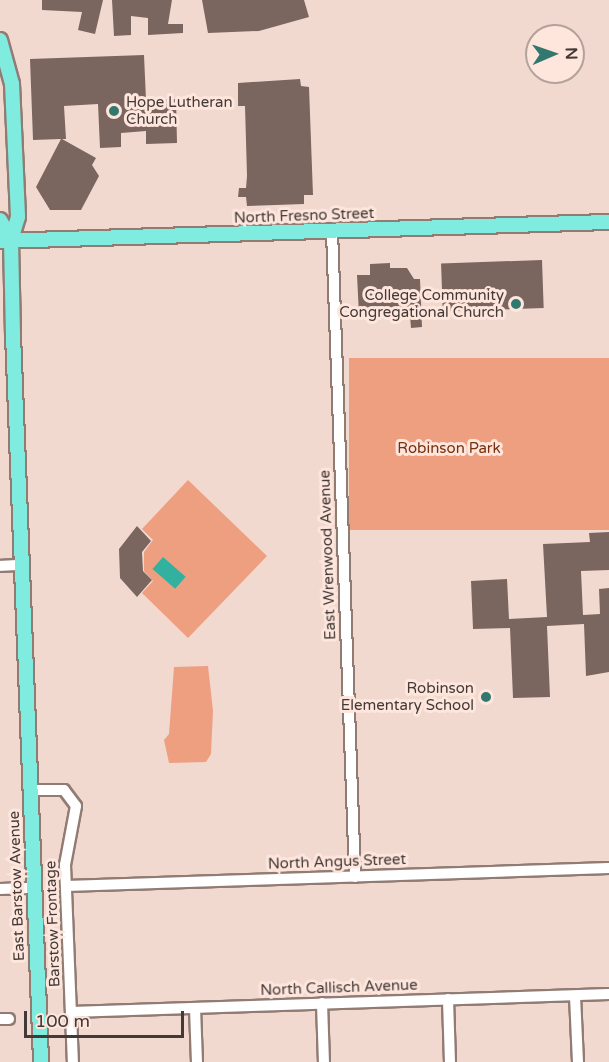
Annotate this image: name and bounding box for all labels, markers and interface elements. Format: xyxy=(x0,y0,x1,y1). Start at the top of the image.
north arrow xyxy=(525,24,585,84)
text: N xyxy=(561,47,581,60)
place label: Hope Lutheran Church xyxy=(126,93,233,128)
marker: Hope Lutheran Church xyxy=(107,104,121,118)
street label: North Fresno Street xyxy=(234,205,374,227)
place label: College Community Congregational Church xyxy=(339,286,504,321)
marker: College Community Congregational Church xyxy=(509,297,523,311)
park label: Robinson Park xyxy=(397,440,501,458)
street label: East Wrenwood Avenue xyxy=(316,470,340,640)
place label: Robinson Elementary School xyxy=(341,679,474,714)
marker: Robinson Elementary School xyxy=(479,690,493,704)
street label: East Barstow Avenue xyxy=(5,810,29,962)
street label: North Angus Street xyxy=(268,851,406,873)
street label: Barstow Frontage xyxy=(42,860,64,988)
street label: North Callisch Avenue xyxy=(260,976,418,1000)
scale bar xyxy=(27,999,188,1037)
text: 100 m xyxy=(35,1010,90,1032)

